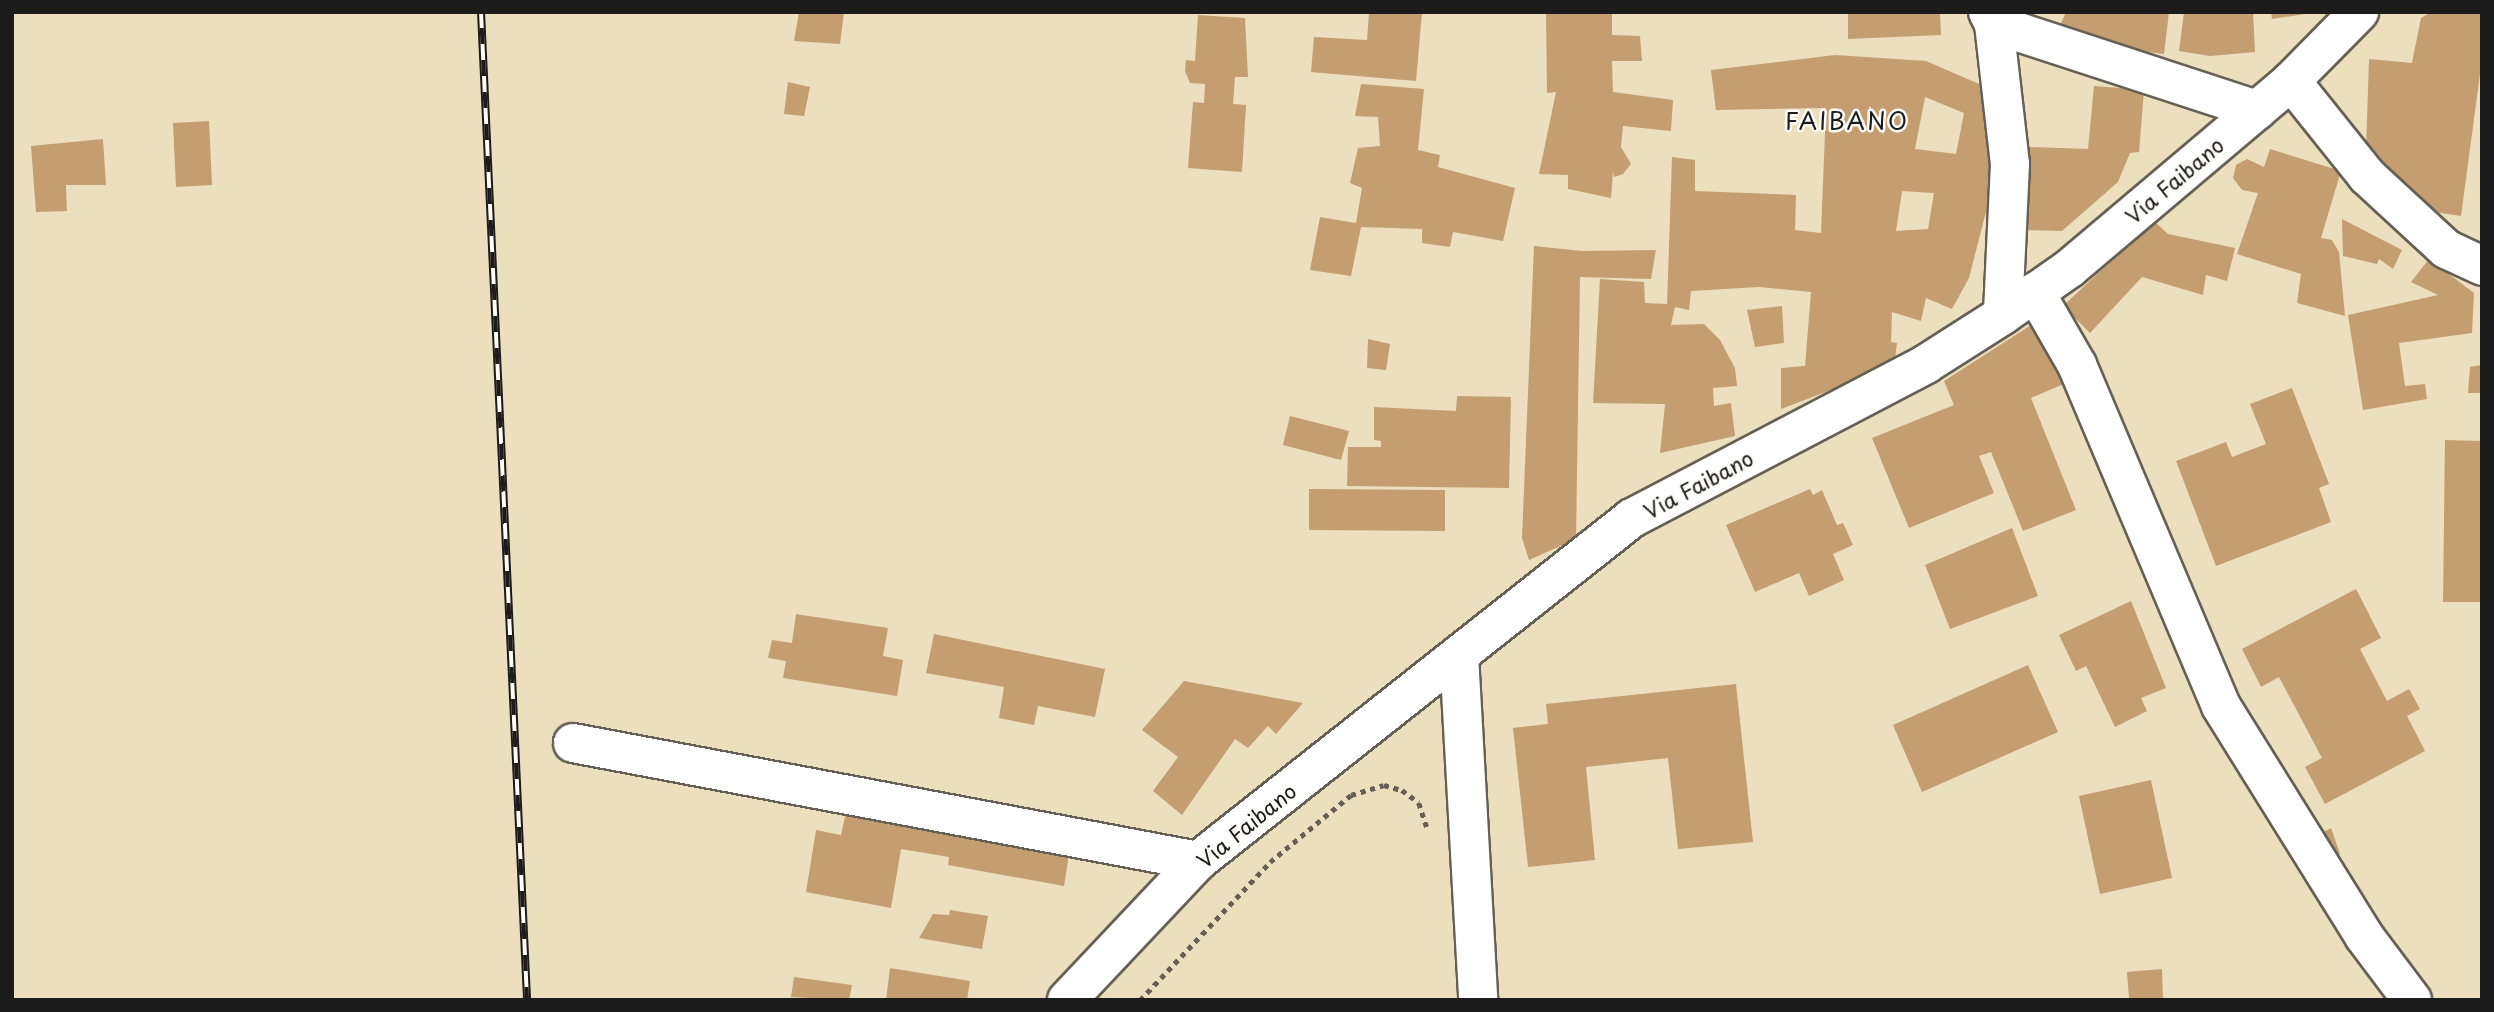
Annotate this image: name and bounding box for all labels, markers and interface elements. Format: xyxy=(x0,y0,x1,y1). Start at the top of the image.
district label: FAIBANO xyxy=(1786,107,1908,135)
street label: Via Faibano xyxy=(2120,132,2228,228)
street label: Via Faibano xyxy=(1639,445,1757,523)
street label: Via Faibano xyxy=(1192,778,1300,872)

